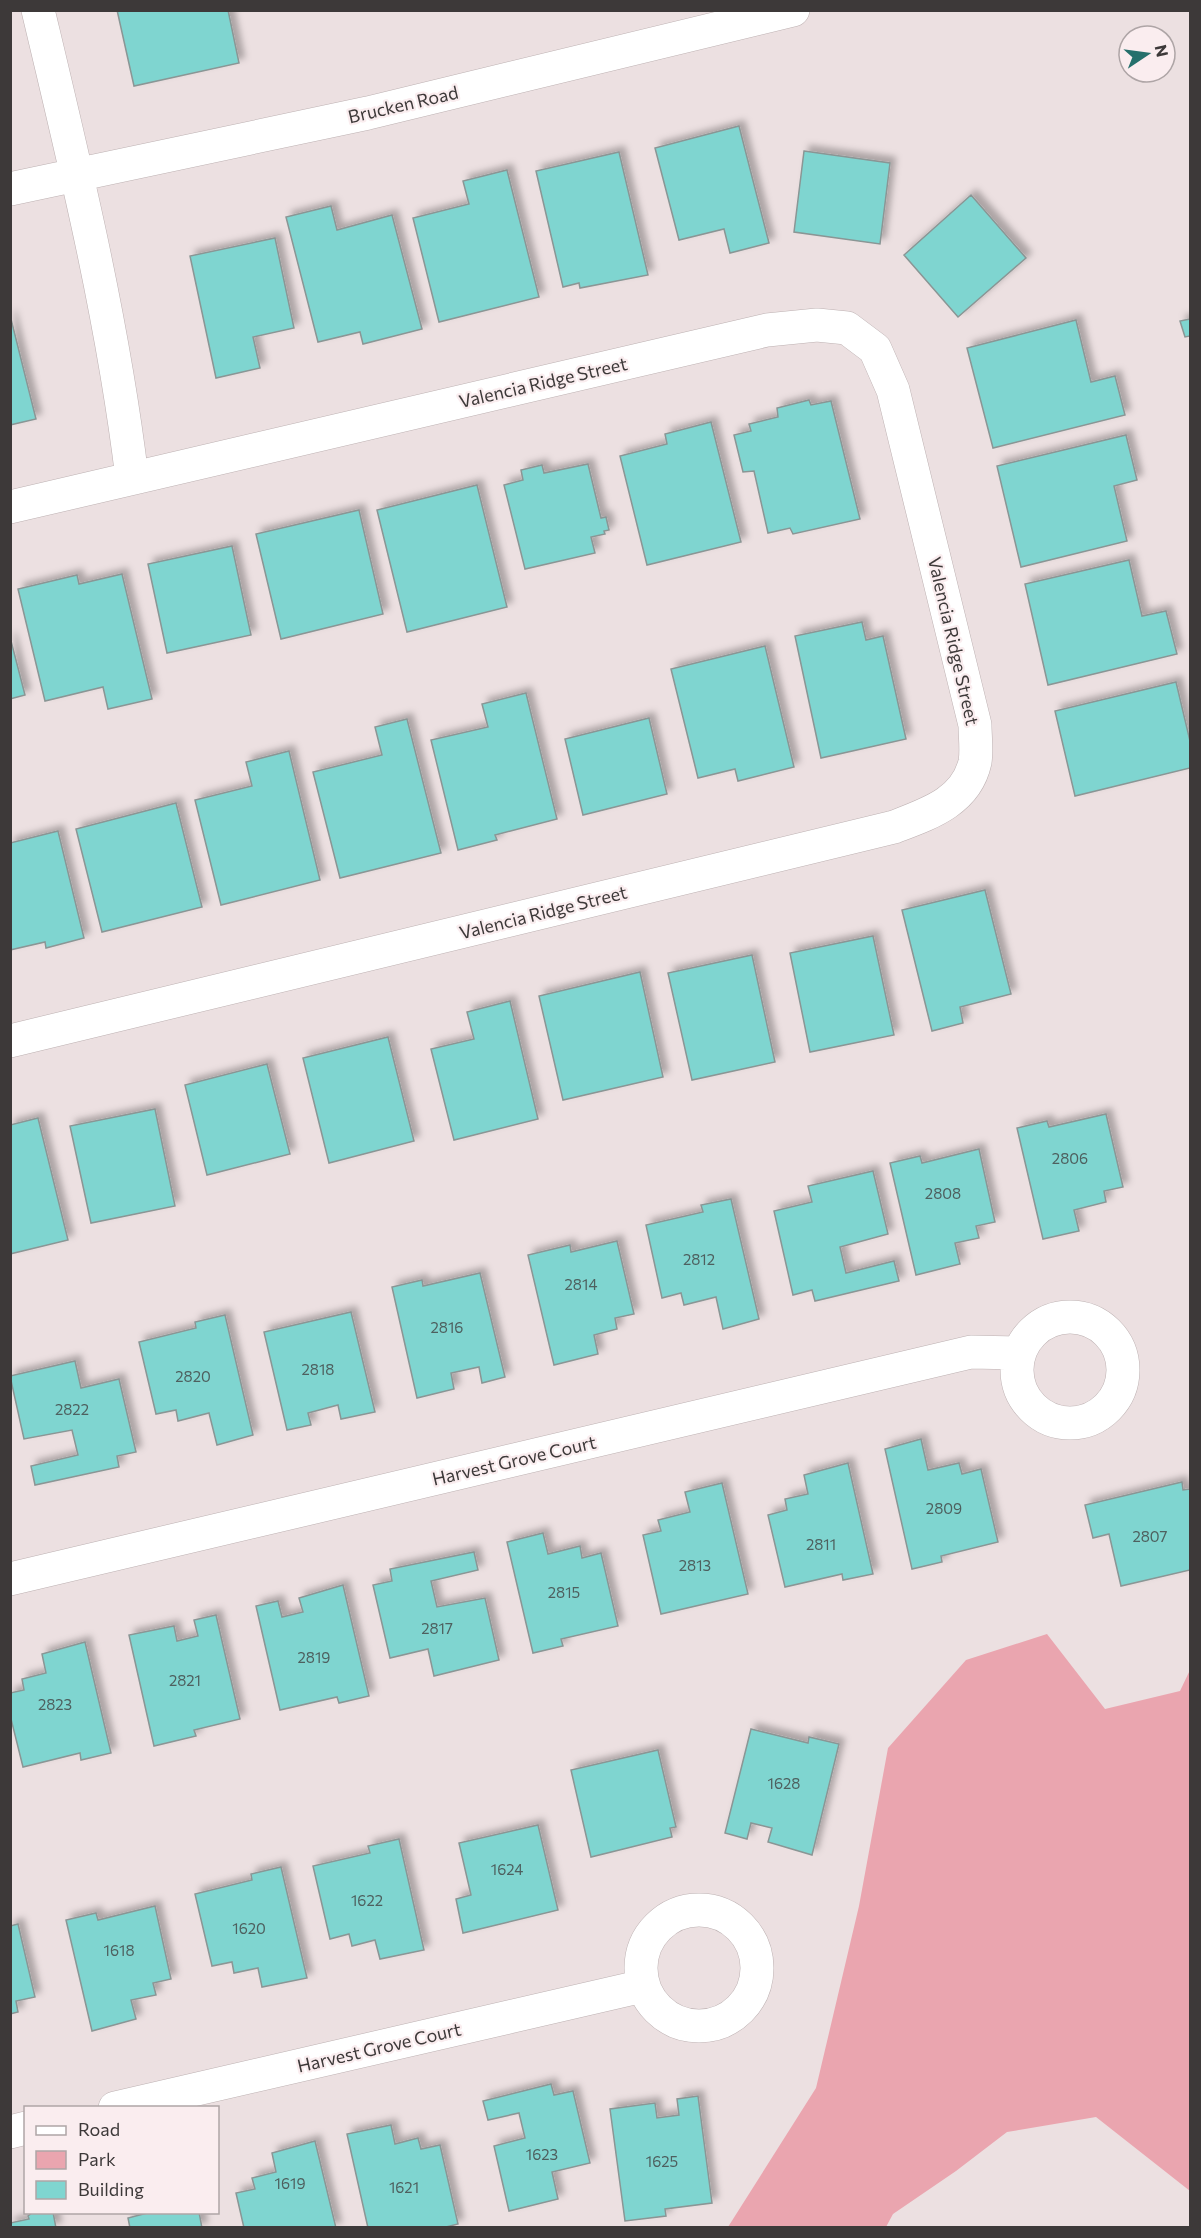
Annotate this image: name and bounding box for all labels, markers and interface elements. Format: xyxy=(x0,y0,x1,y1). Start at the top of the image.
north arrow xyxy=(1117,24,1177,84)
text: N xyxy=(1151,43,1173,58)
street label: Brucken Road xyxy=(346,81,460,127)
street label: Valencia Ridge Street xyxy=(457,352,629,412)
street label: Valencia Ridge Street xyxy=(924,555,984,727)
street label: Valencia Ridge Street xyxy=(457,881,629,943)
house number: 2806 xyxy=(1052,1149,1088,1167)
house number: 2808 xyxy=(925,1184,961,1202)
house number: 2812 xyxy=(683,1250,715,1268)
house number: 2814 xyxy=(565,1275,597,1293)
house number: 2816 xyxy=(431,1318,463,1336)
house number: 2818 xyxy=(302,1360,334,1378)
house number: 2820 xyxy=(175,1367,211,1385)
house number: 2822 xyxy=(55,1400,89,1418)
street label: Harvest Grove Court xyxy=(430,1430,598,1490)
house number: 2809 xyxy=(926,1499,962,1517)
house number: 2807 xyxy=(1132,1527,1168,1545)
house number: 2811 xyxy=(806,1535,836,1553)
house number: 2813 xyxy=(679,1556,711,1574)
house number: 2815 xyxy=(548,1583,580,1601)
house number: 2817 xyxy=(421,1619,453,1637)
house number: 2819 xyxy=(298,1648,330,1666)
house number: 2821 xyxy=(169,1671,201,1689)
house number: 2823 xyxy=(38,1695,72,1713)
house number: 1628 xyxy=(768,1774,800,1792)
house number: 1624 xyxy=(491,1860,523,1878)
house number: 1622 xyxy=(351,1891,383,1909)
house number: 1620 xyxy=(232,1919,266,1937)
house number: 1618 xyxy=(103,1941,135,1959)
street label: Harvest Grove Court xyxy=(295,2017,463,2077)
legend xyxy=(24,2106,219,2214)
text: Road xyxy=(78,2118,120,2140)
house number: 1623 xyxy=(526,2145,558,2163)
text: Park xyxy=(78,2148,116,2170)
house number: 1625 xyxy=(646,2152,678,2170)
house number: 1619 xyxy=(274,2174,306,2192)
text: Building xyxy=(78,2178,144,2200)
house number: 1621 xyxy=(389,2178,419,2196)

